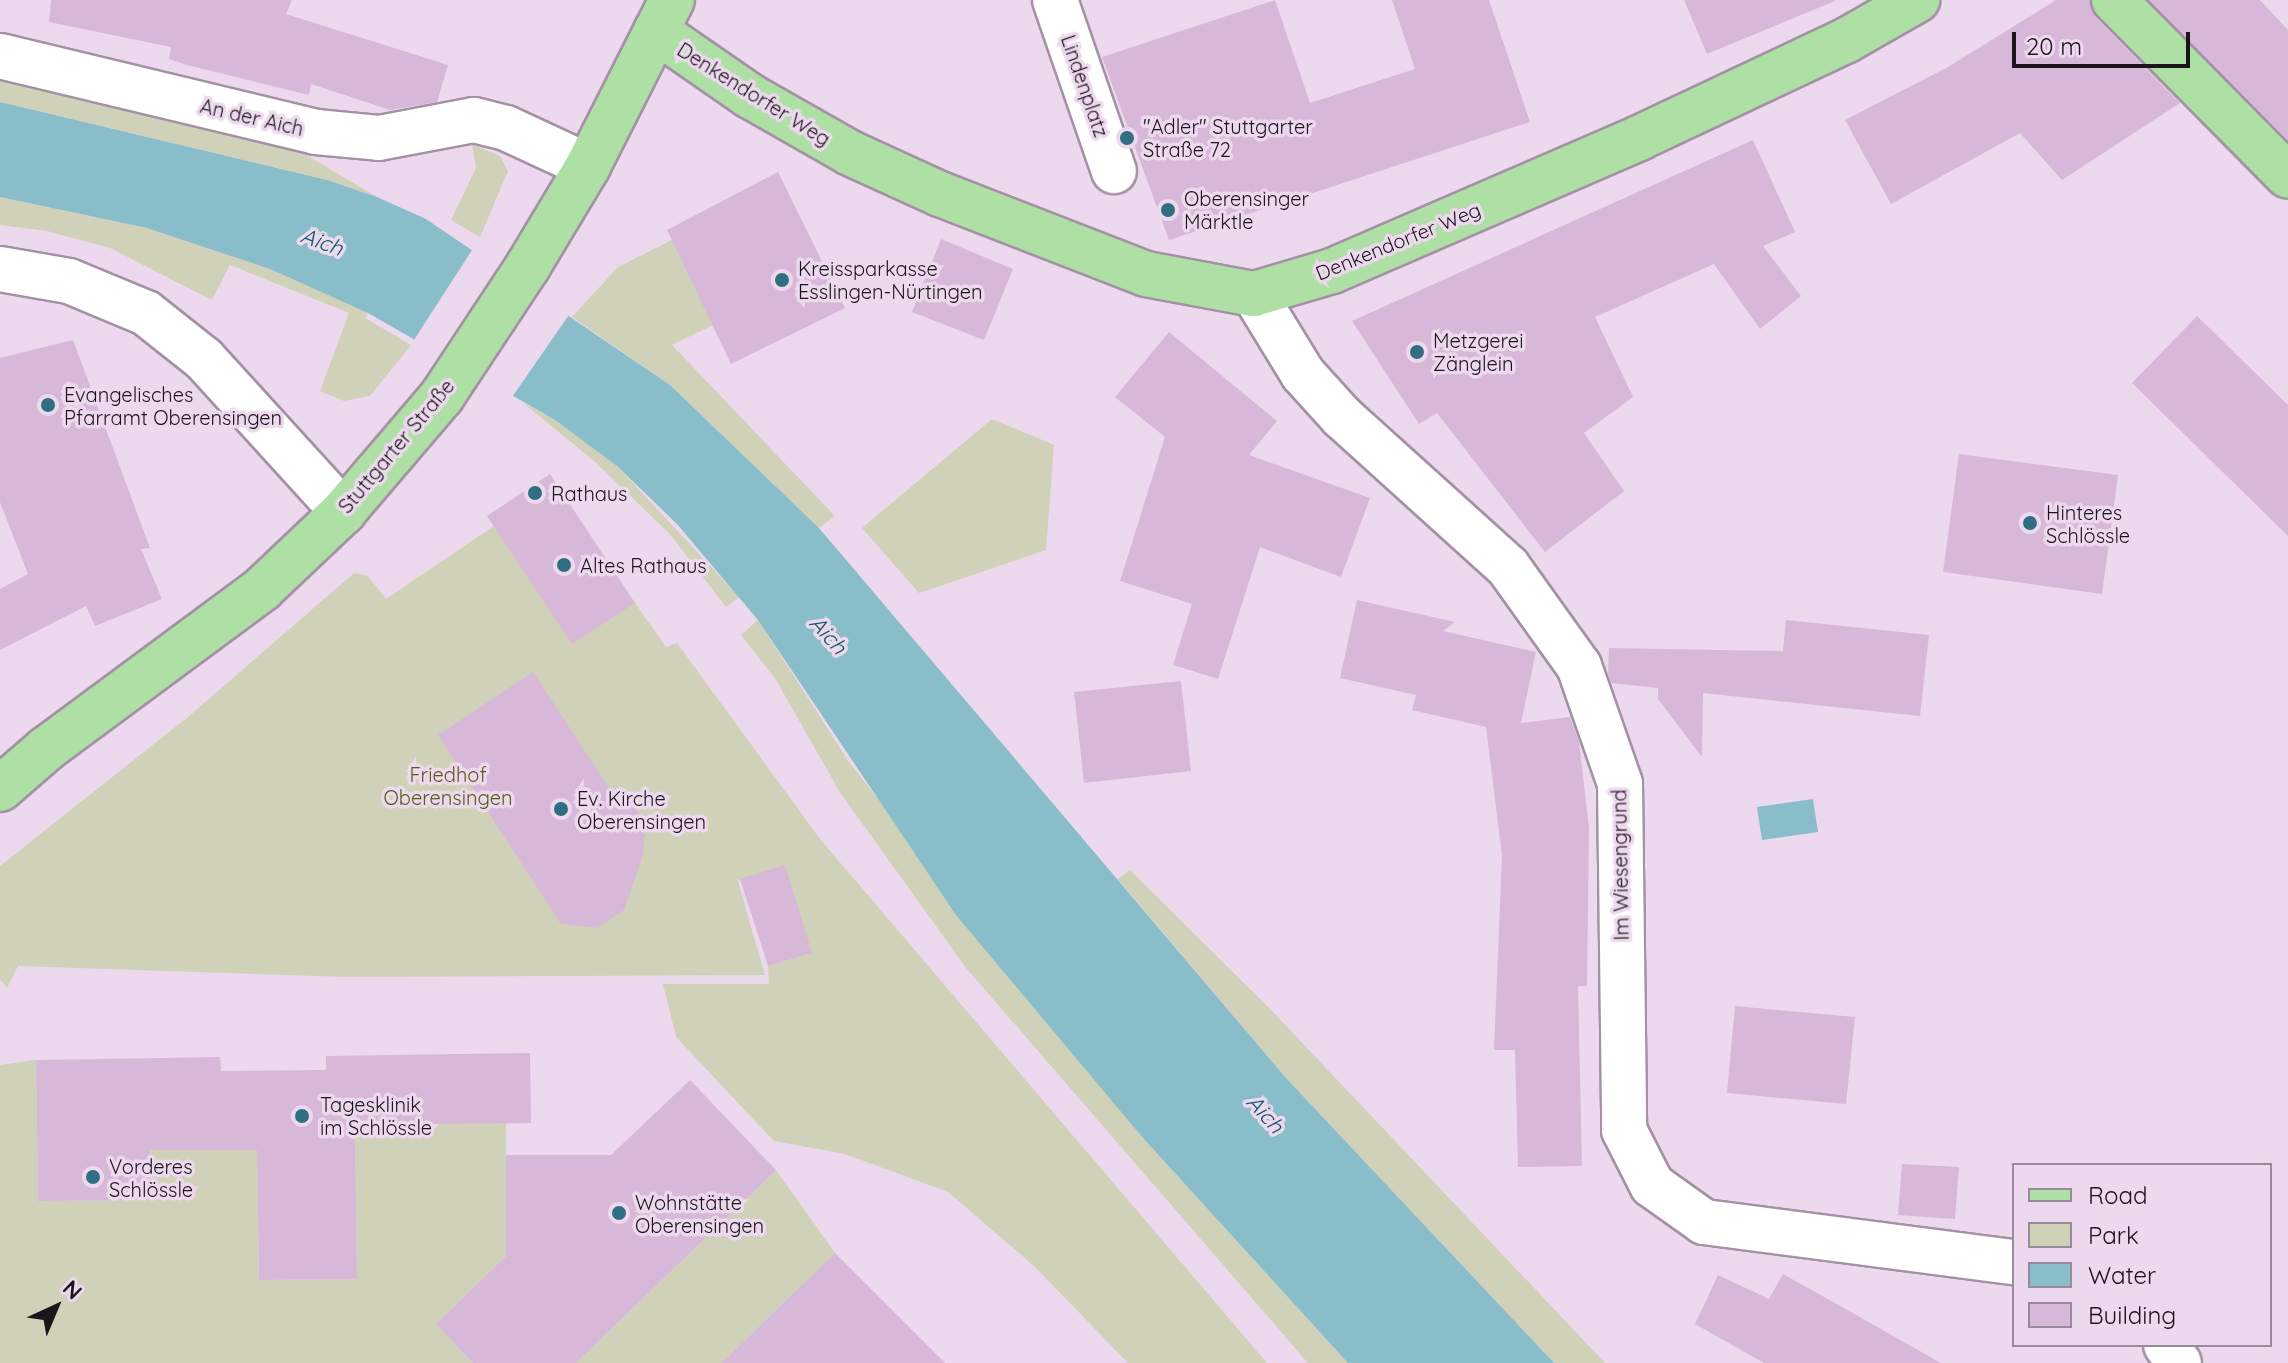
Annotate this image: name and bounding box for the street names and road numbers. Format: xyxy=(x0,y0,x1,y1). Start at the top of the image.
street label: Lindenplatz xyxy=(1056,32,1114,140)
street label: Denkendorfer Weg xyxy=(673,37,835,151)
street label: An der Aich xyxy=(198,93,306,141)
street label: Denkendorfer Weg xyxy=(1312,197,1484,285)
street label: Stuttgarter Straße xyxy=(333,374,459,518)
street label: Im Wiesengrund xyxy=(1607,789,1633,941)

